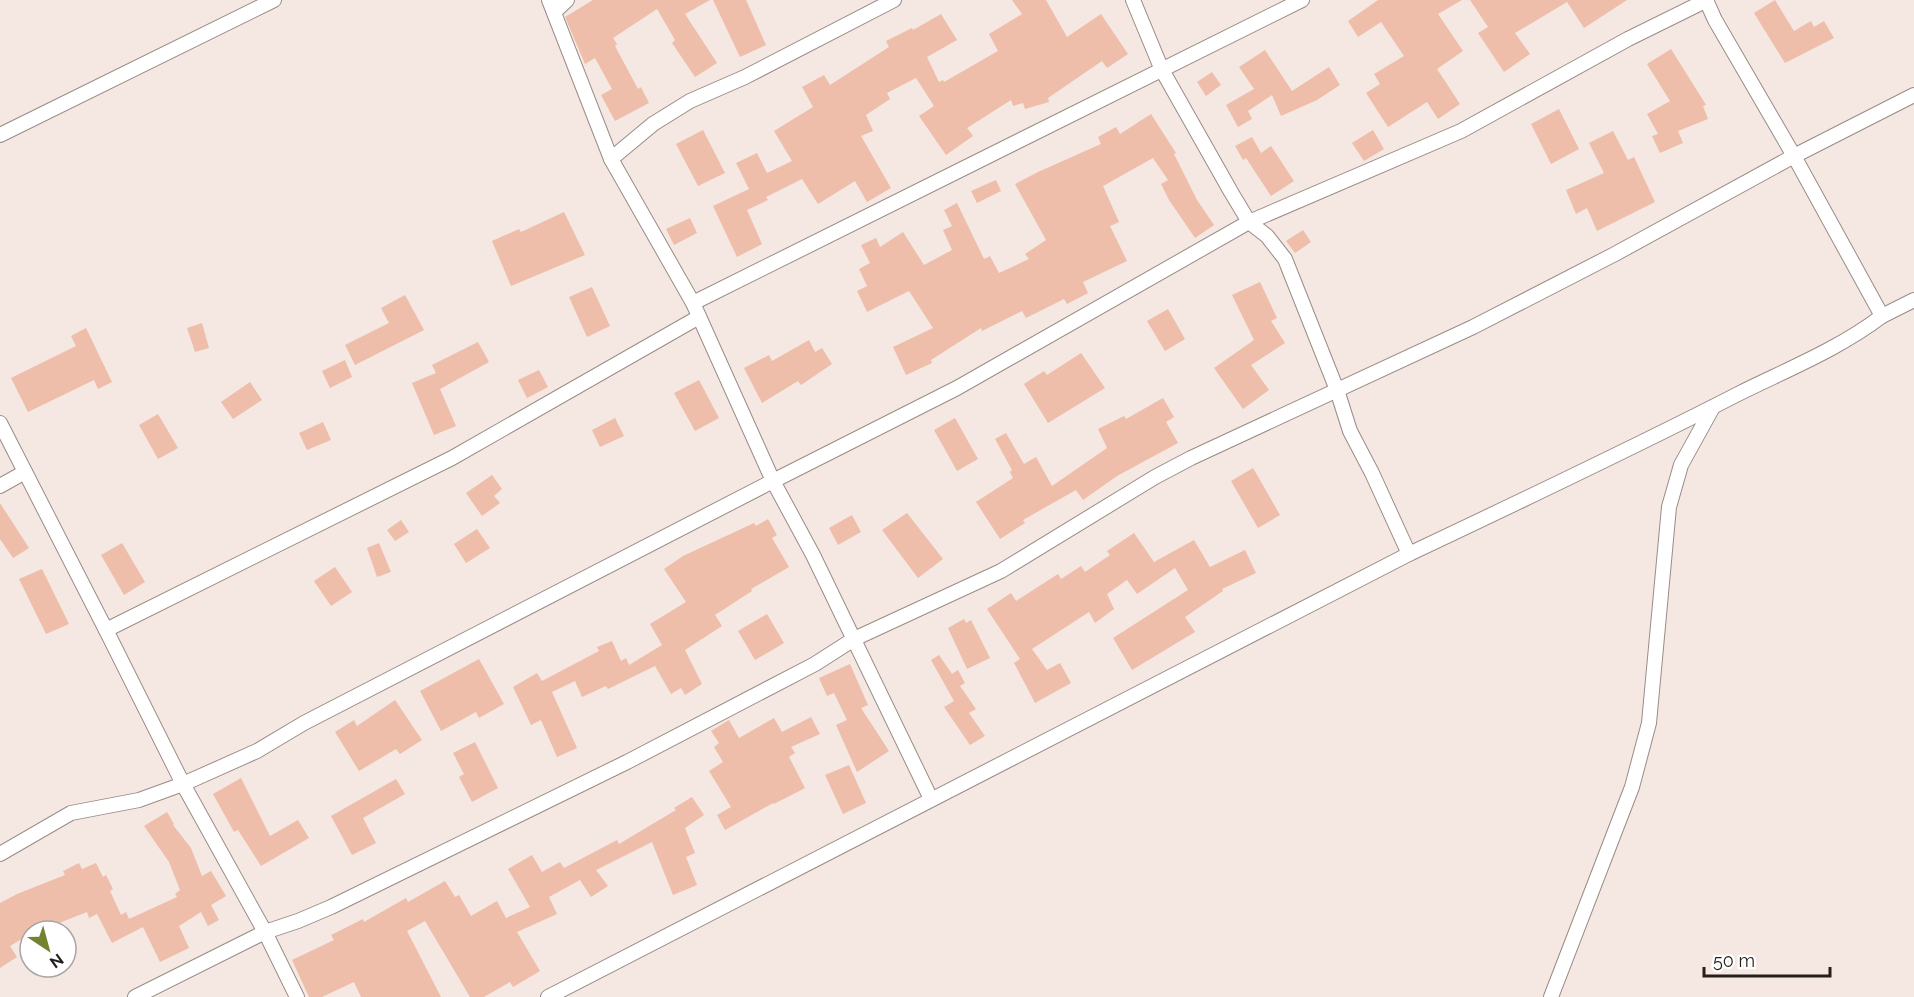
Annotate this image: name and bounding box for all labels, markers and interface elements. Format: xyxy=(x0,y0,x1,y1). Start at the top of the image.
north arrow xyxy=(18,919,78,979)
scale bar xyxy=(1704,940,1830,978)
text: N xyxy=(46,949,67,972)
text: 50 m xyxy=(1713,950,1755,971)

